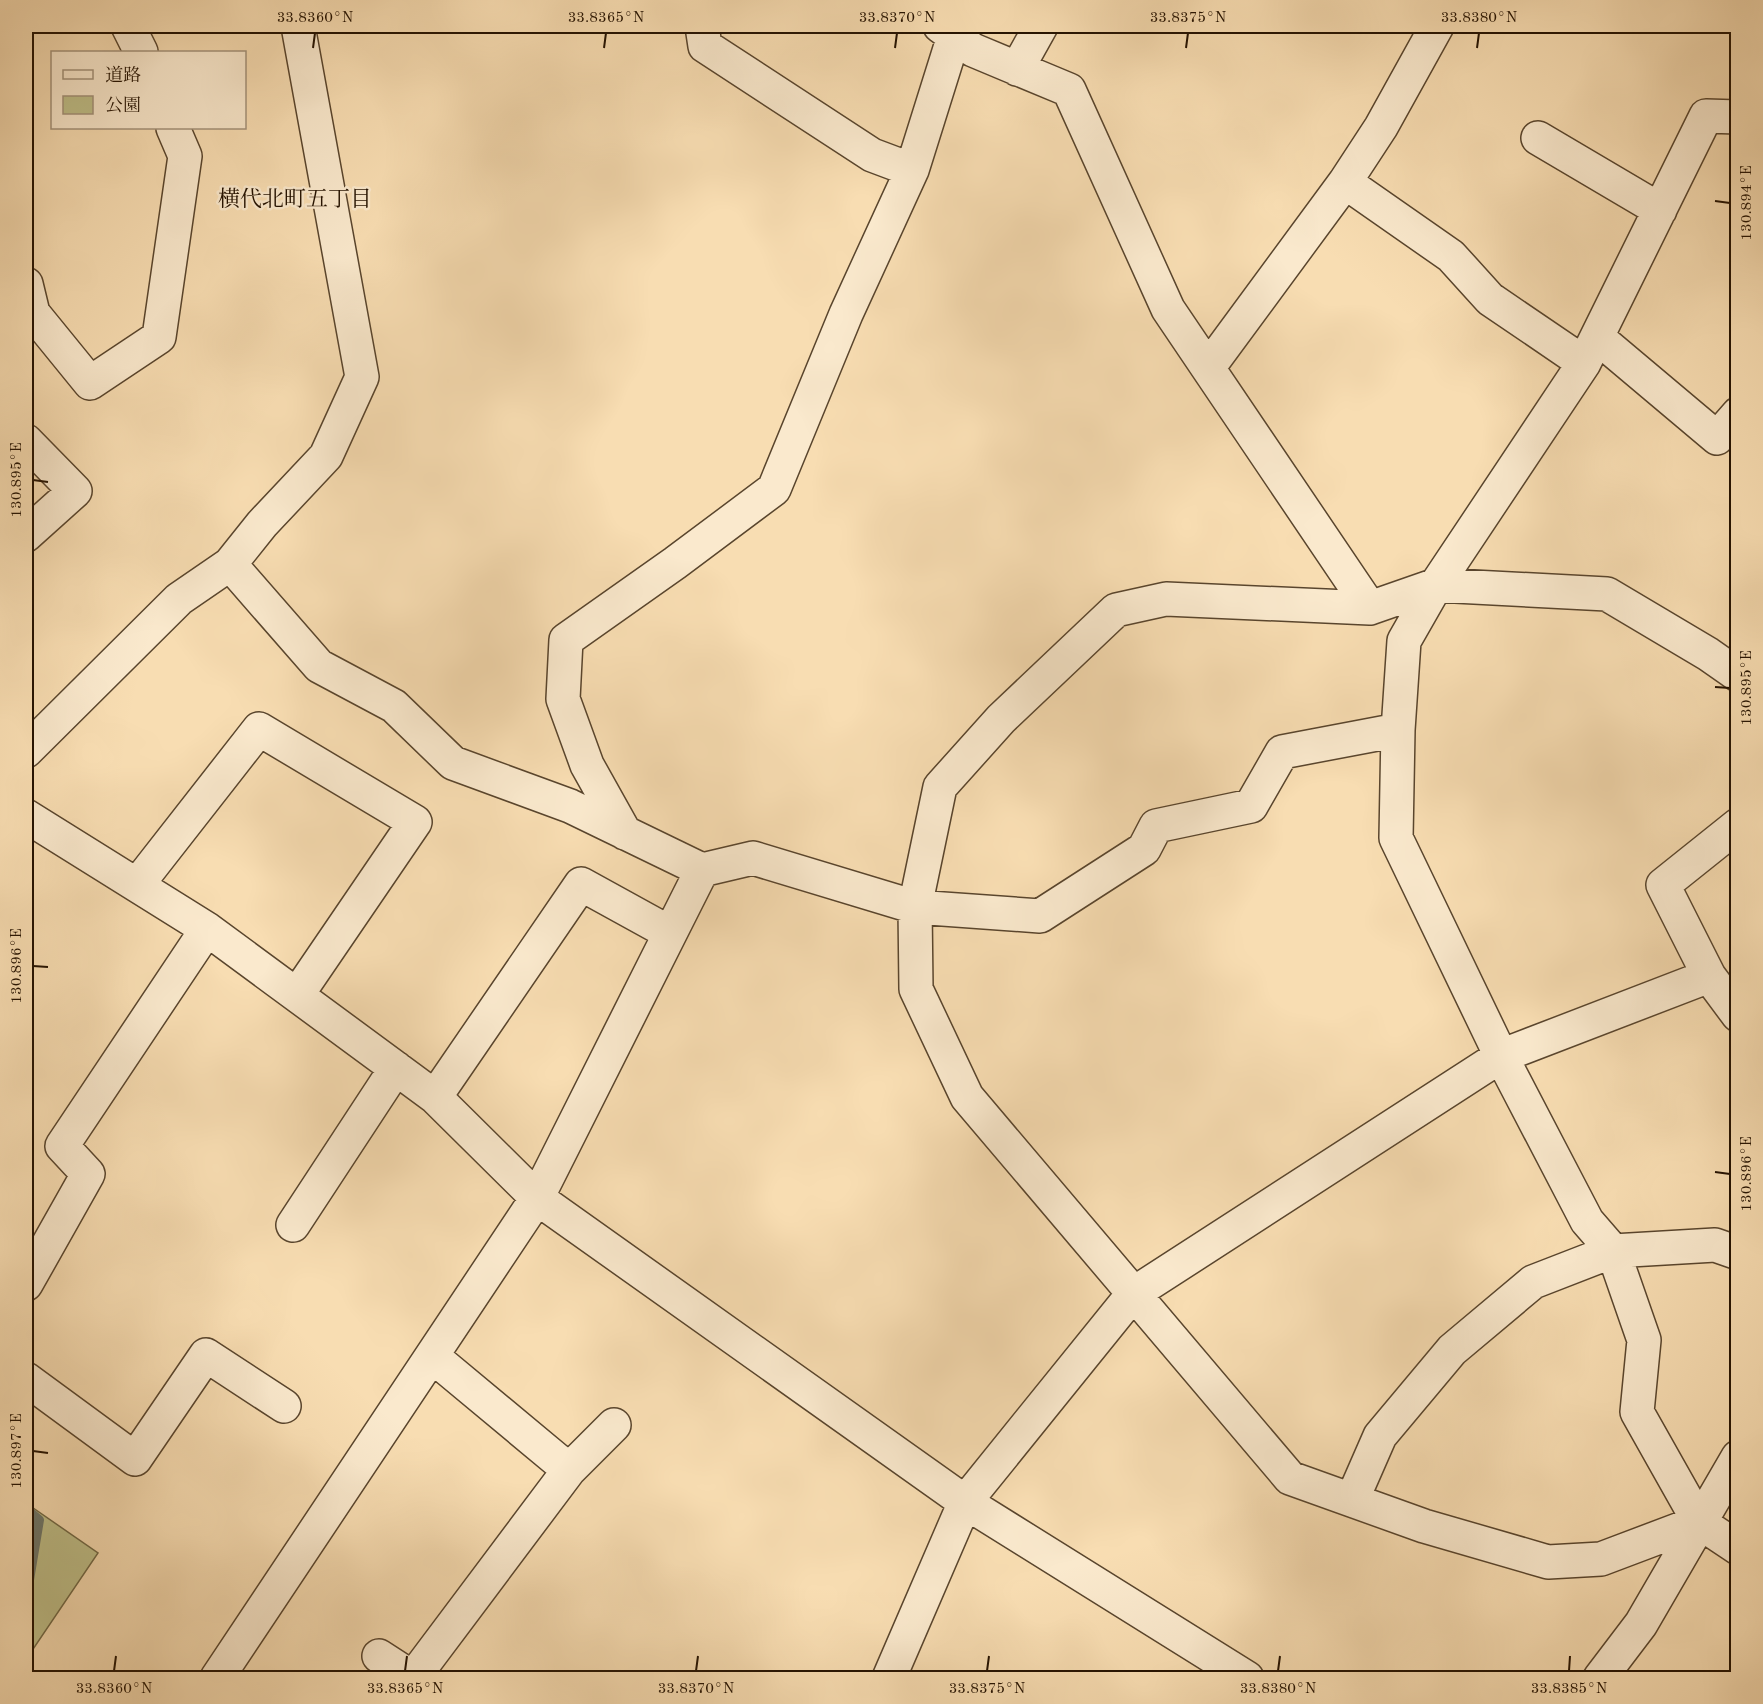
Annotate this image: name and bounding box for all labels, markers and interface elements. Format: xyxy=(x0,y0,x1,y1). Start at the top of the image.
text: 33.8360°N xyxy=(277,11,354,26)
text: 33.8365°N xyxy=(568,11,645,26)
text: 33.8370°N xyxy=(859,11,936,26)
text: 33.8375°N xyxy=(1150,11,1227,26)
text: 33.8380°N xyxy=(1441,11,1518,26)
legend xyxy=(51,51,246,129)
text: 道路 xyxy=(105,65,141,85)
text: 公園 xyxy=(105,96,141,115)
text: 130.894°E xyxy=(1740,165,1755,241)
district label: 横代北町五丁目 xyxy=(218,187,372,211)
text: 130.895°E xyxy=(10,442,25,518)
text: 130.895°E xyxy=(1740,650,1755,726)
text: 130.896°E xyxy=(10,928,25,1004)
text: 130.896°E xyxy=(1740,1136,1755,1212)
text: 130.897°E xyxy=(10,1413,25,1489)
text: 33.8360°N xyxy=(76,1682,153,1697)
text: 33.8365°N xyxy=(367,1682,444,1697)
text: 33.8370°N xyxy=(658,1682,735,1697)
text: 33.8375°N xyxy=(949,1682,1026,1697)
text: 33.8380°N xyxy=(1240,1682,1317,1697)
text: 33.8385°N xyxy=(1531,1682,1608,1697)

